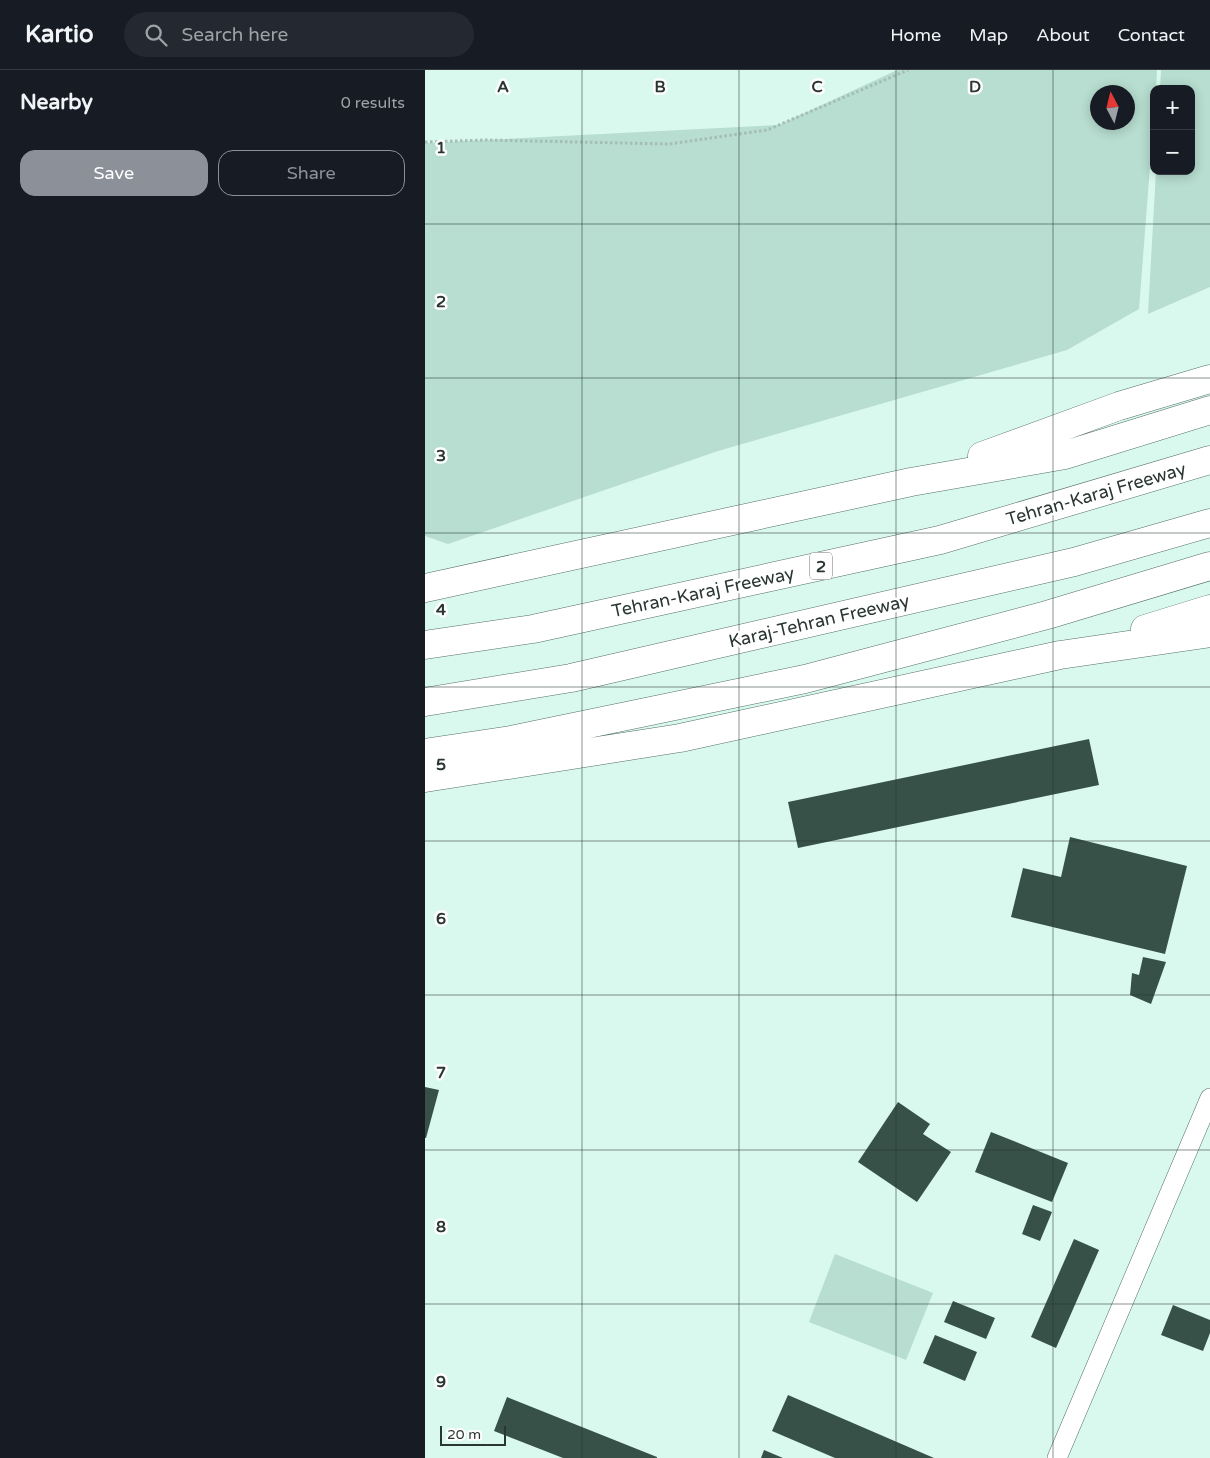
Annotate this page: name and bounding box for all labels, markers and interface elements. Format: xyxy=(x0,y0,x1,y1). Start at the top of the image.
search box xyxy=(124,12,474,57)
text: Kartio xyxy=(25,20,94,49)
icon: search xyxy=(142,21,170,49)
text: Search here xyxy=(182,24,288,46)
text: Home xyxy=(890,24,941,46)
text: Map xyxy=(969,24,1008,46)
text: About xyxy=(1036,24,1090,46)
text: Contact xyxy=(1118,24,1185,46)
text: A xyxy=(497,77,509,97)
text: B xyxy=(654,77,666,97)
text: C xyxy=(811,77,823,97)
text: D xyxy=(969,77,981,97)
north arrow xyxy=(1090,85,1135,130)
map controls xyxy=(1150,85,1195,175)
button: + xyxy=(1150,85,1195,130)
text: Nearby xyxy=(20,90,93,115)
text: 0 results xyxy=(341,93,405,113)
button: − xyxy=(1150,130,1195,175)
text: 1 xyxy=(436,138,446,158)
button: Save xyxy=(20,150,208,196)
button: Share xyxy=(218,150,405,196)
text: 2 xyxy=(436,292,446,312)
text: 3 xyxy=(436,446,446,466)
street label: Tehran-Karaj Freeway xyxy=(1004,458,1189,530)
road number: 2 xyxy=(810,552,832,580)
street label: Tehran-Karaj Freeway xyxy=(610,562,797,622)
street label: Karaj-Tehran Freeway xyxy=(727,589,912,652)
text: 4 xyxy=(436,600,446,620)
text: 5 xyxy=(436,755,446,775)
text: 6 xyxy=(436,909,446,929)
text: 7 xyxy=(436,1063,446,1083)
text: 8 xyxy=(436,1217,446,1237)
text: 9 xyxy=(436,1372,446,1392)
scale bar xyxy=(440,1423,506,1446)
text: 20 m xyxy=(447,1426,481,1443)

